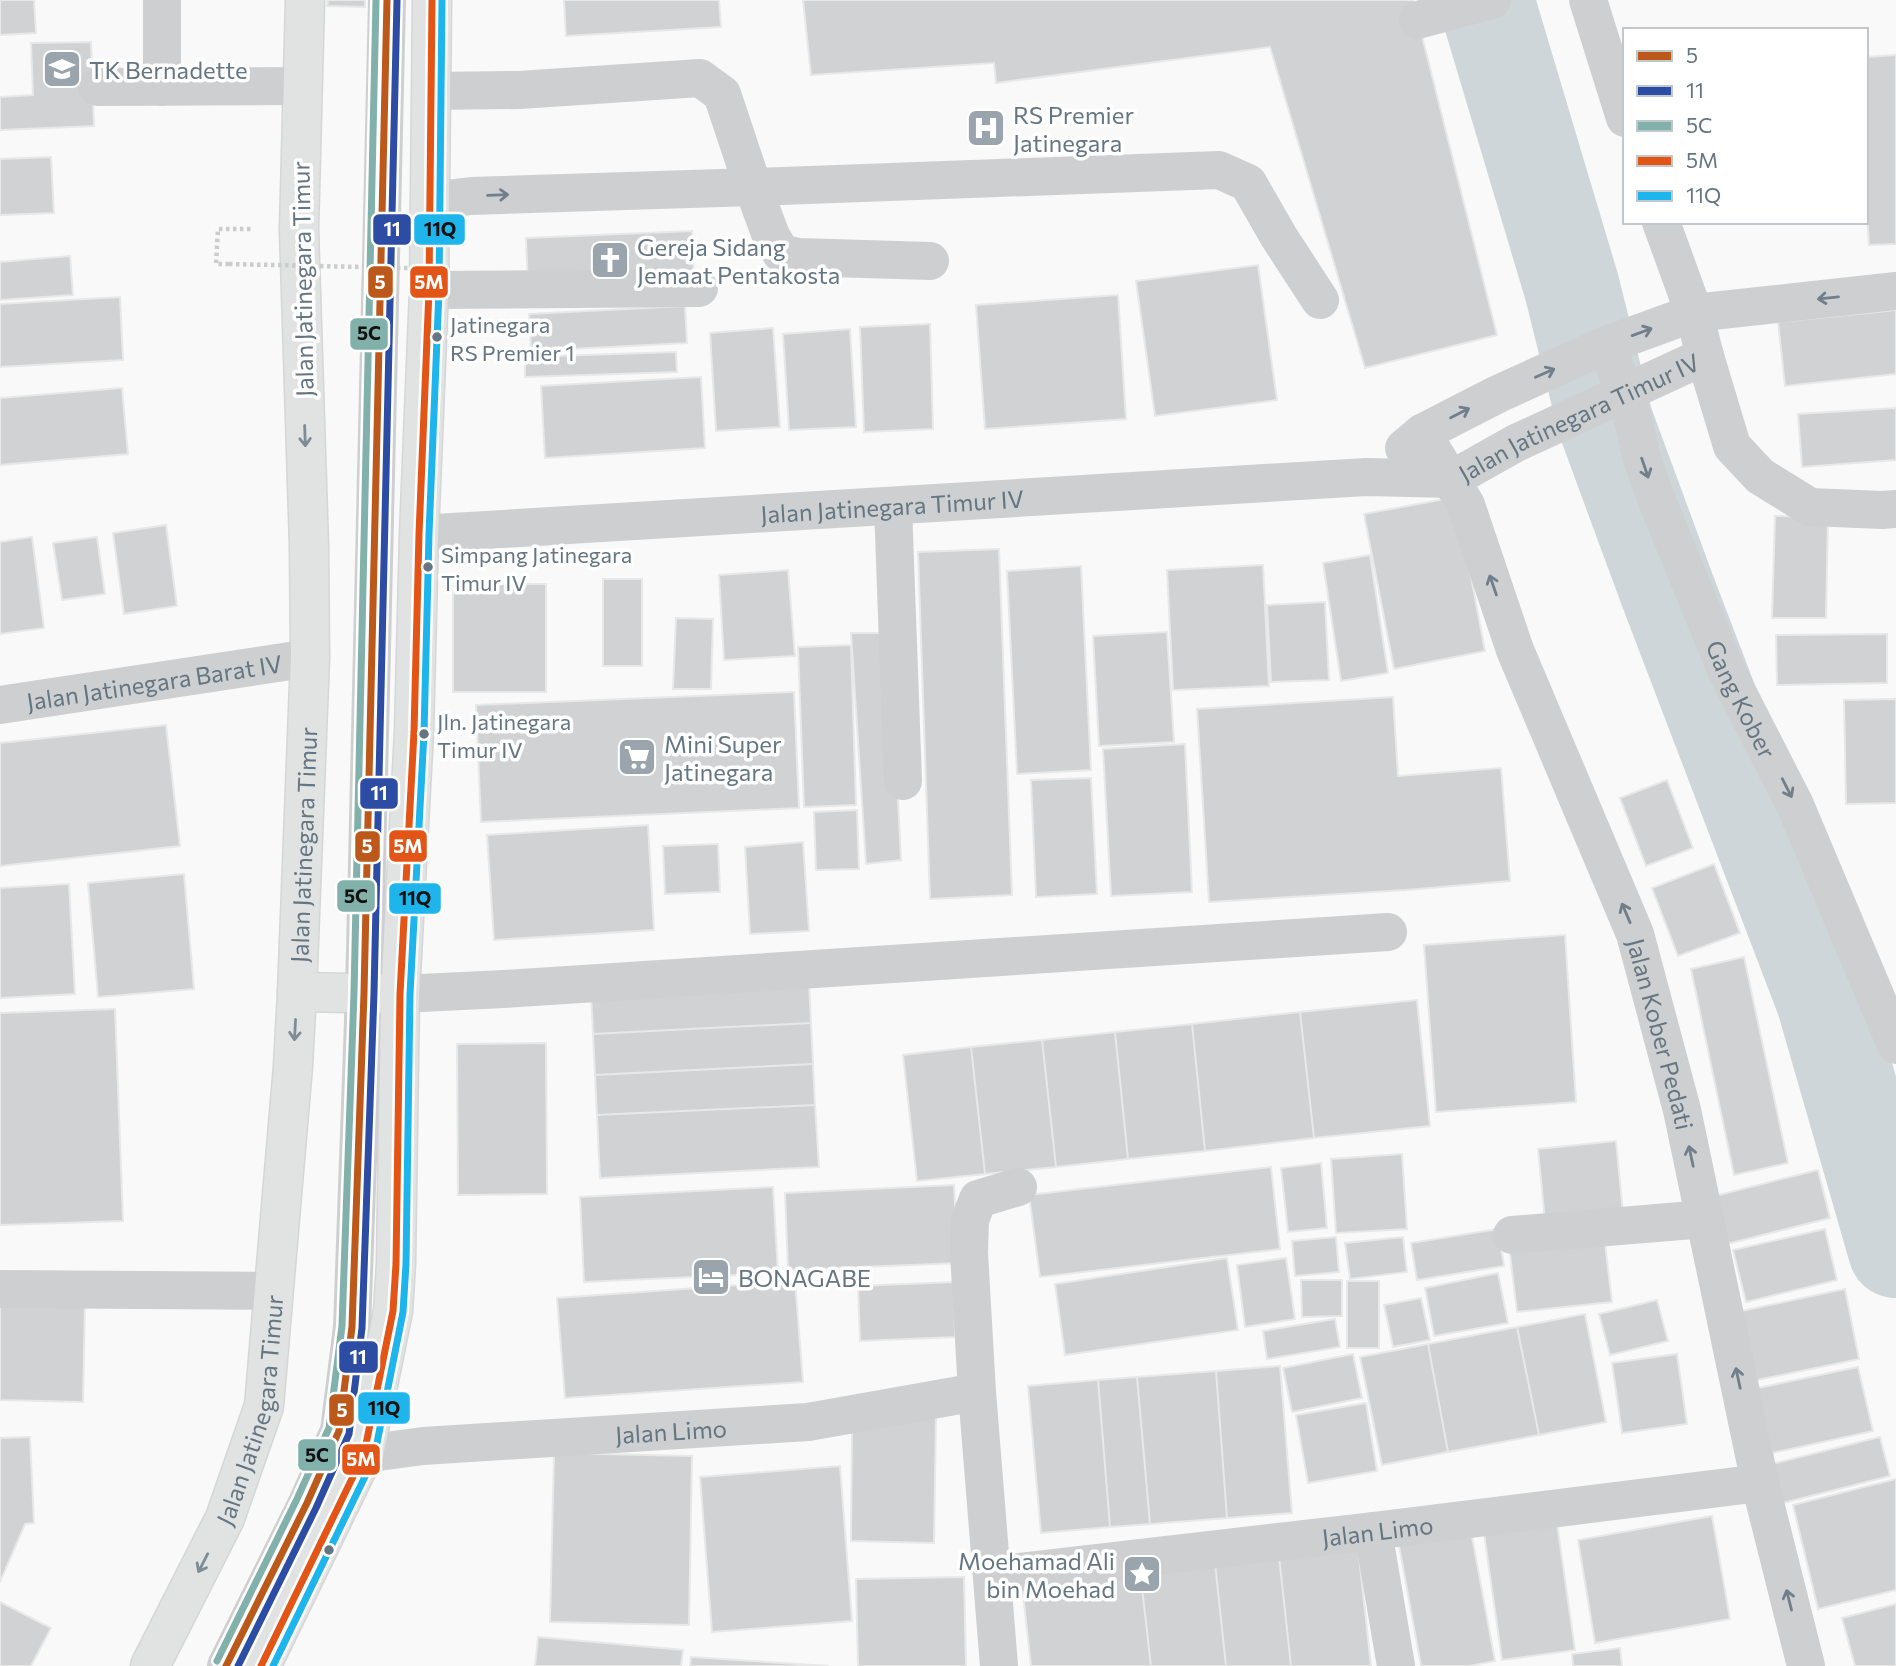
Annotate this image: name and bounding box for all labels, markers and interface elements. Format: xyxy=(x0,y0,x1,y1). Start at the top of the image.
legend xyxy=(1623,28,1868,224)
text: 5 xyxy=(1686,42,1698,67)
school or university icon: TK Bernadette xyxy=(41,48,83,90)
place label: TK Bernadette xyxy=(89,55,248,84)
text: 11 xyxy=(1686,77,1704,102)
place label: RS Premier Jatinegara xyxy=(1013,100,1134,157)
hospital icon: RS Premier Jatinegara xyxy=(965,107,1007,149)
text: 5C xyxy=(1686,112,1712,137)
text: 5M xyxy=(1686,147,1718,172)
street label: Jalan Jatinegara Timur xyxy=(285,160,319,397)
text: 11Q xyxy=(1686,182,1721,207)
one-way arrow xyxy=(486,189,509,202)
line badge: 11 xyxy=(372,213,412,246)
line badge: 11Q xyxy=(413,213,466,246)
text: 11 xyxy=(383,217,401,240)
text: 11Q xyxy=(424,217,456,240)
place label: Gereja Sidang Jemaat Pentakosta xyxy=(637,232,840,289)
church icon: Gereja Sidang Jemaat Pentakosta xyxy=(589,239,631,281)
line badge: 5 xyxy=(367,265,394,299)
line badge: 5M xyxy=(409,265,449,299)
text: 5 xyxy=(374,270,386,293)
text: 5M xyxy=(414,270,444,293)
one-way arrow xyxy=(1817,292,1840,305)
place label: Jatinegara RS Premier 1 xyxy=(450,311,575,366)
line badge: 5C xyxy=(349,317,389,351)
text: 5C xyxy=(357,321,381,344)
one-way arrow xyxy=(1631,325,1653,337)
marker: Jatinegara RS Premier 1 xyxy=(430,330,444,344)
street label: Jalan Jatinegara Timur IV xyxy=(1453,346,1704,487)
one-way arrow xyxy=(1533,366,1555,379)
one-way arrow xyxy=(1449,406,1470,420)
one-way arrow xyxy=(298,424,311,447)
one-way arrow xyxy=(1640,457,1652,479)
street label: Jalan Jatinegara Timur IV xyxy=(760,483,1025,528)
place label: Simpang Jatinegara Timur IV xyxy=(441,541,632,596)
marker: Simpang Jatinegara Timur IV xyxy=(421,560,435,574)
one-way arrow xyxy=(1486,574,1498,596)
street label: Gang Kober xyxy=(1701,636,1783,763)
street label: Jalan Jatinegara Barat IV xyxy=(24,648,284,715)
place label: Jln. Jatinegara Timur IV xyxy=(437,708,571,763)
street label: Jalan Jatinegara Timur xyxy=(284,726,322,963)
marker: Jln. Jatinegara Timur IV xyxy=(417,727,431,741)
place label: Mini Super Jatinegara xyxy=(664,729,782,786)
supermarket icon: Mini Super Jatinegara xyxy=(616,736,658,778)
line badge: 11 xyxy=(359,777,399,810)
one-way arrow xyxy=(1780,777,1794,798)
text: 11 xyxy=(370,781,388,804)
line badge: 5M xyxy=(388,829,428,863)
line badge: 5 xyxy=(354,830,381,863)
text: 5 xyxy=(361,834,373,857)
text: 5M xyxy=(393,834,423,857)
line badge: 5C xyxy=(336,879,376,913)
line badge: 11Q xyxy=(388,882,442,915)
text: 5C xyxy=(344,884,368,907)
text: 11Q xyxy=(399,886,431,909)
one-way arrow xyxy=(1618,902,1631,924)
street label: Jalan Kober Pedati xyxy=(1622,935,1700,1132)
one-way arrow xyxy=(288,1018,301,1041)
one-way arrow xyxy=(1684,1145,1698,1168)
hotel icon: BONAGABE xyxy=(690,1256,732,1298)
place label: BONAGABE xyxy=(738,1263,871,1292)
street label: Jalan Jatinegara Timur xyxy=(209,1293,288,1530)
line badge: 11 xyxy=(338,1340,379,1374)
text: 11 xyxy=(349,1345,367,1368)
one-way arrow xyxy=(1731,1367,1745,1390)
line badge: 11Q xyxy=(357,1391,411,1425)
line badge: 5 xyxy=(328,1393,355,1427)
text: 11Q xyxy=(368,1396,400,1419)
text: 5 xyxy=(336,1398,348,1421)
street label: Jalan Limo xyxy=(614,1413,728,1448)
line badge: 5C xyxy=(297,1438,337,1472)
text: 5C xyxy=(305,1443,329,1466)
line badge: 5M xyxy=(341,1443,381,1476)
text: 5M xyxy=(346,1447,376,1470)
street label: Jalan Limo xyxy=(1320,1509,1435,1551)
unlabelled marker xyxy=(322,1543,336,1557)
place label: Moehamad Ali bin Moehad xyxy=(958,1546,1115,1603)
one-way arrow xyxy=(195,1552,209,1573)
place icon: Moehamad Ali bin Moehad xyxy=(1121,1553,1163,1595)
one-way arrow xyxy=(1782,1589,1795,1611)

